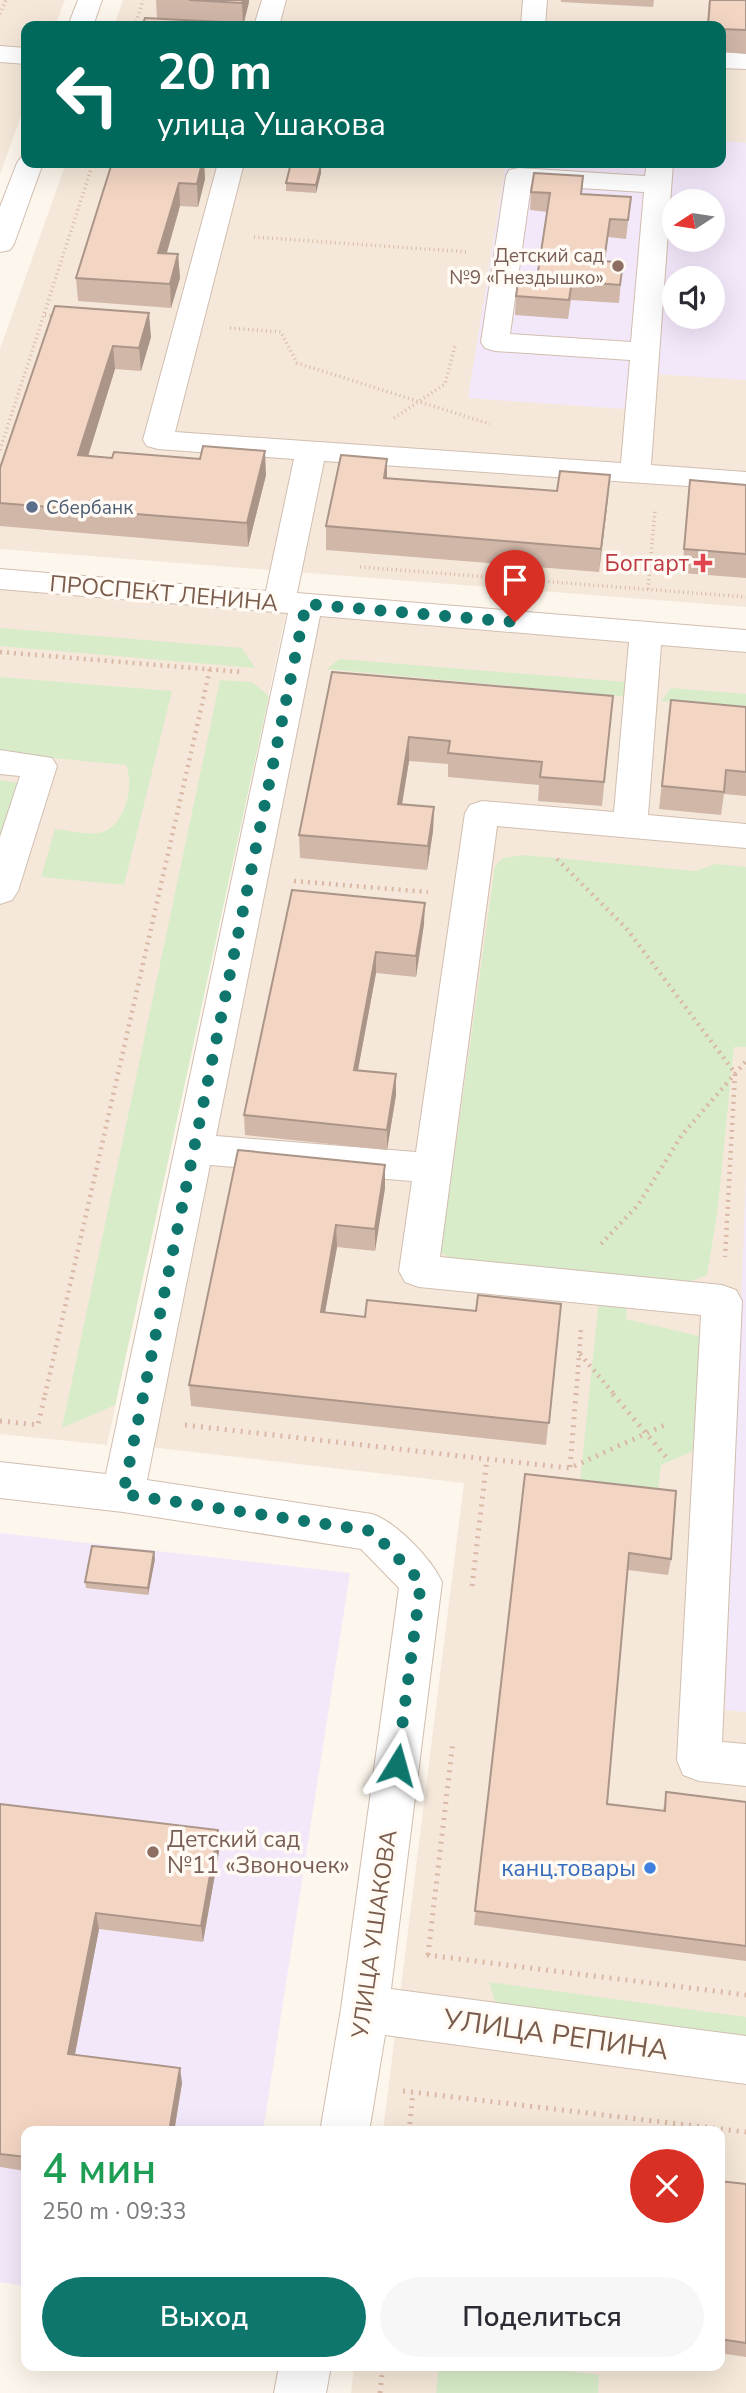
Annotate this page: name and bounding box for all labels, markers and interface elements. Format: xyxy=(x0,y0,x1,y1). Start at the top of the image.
text: 20 m xyxy=(157,39,272,106)
icon: left xyxy=(42,49,133,140)
text: улица Ушакова xyxy=(157,103,386,146)
north arrow xyxy=(662,189,724,252)
map controls xyxy=(662,189,725,329)
place label: Детский сад №9 «Гнездышко» xyxy=(449,243,604,291)
marker: Детский сад №9 «Гнездышко» xyxy=(610,258,626,274)
button: sound xyxy=(662,266,725,329)
place label: Сбербанк xyxy=(46,495,133,521)
marker: Сбербанк xyxy=(24,499,40,515)
place label: Боггарт xyxy=(605,548,690,579)
pin xyxy=(485,550,545,622)
marker: Боггарт xyxy=(695,555,711,571)
icon: arrive xyxy=(496,561,534,599)
street label: ПРОСПЕКТ ЛЕНИНА xyxy=(48,568,280,619)
position arrow xyxy=(360,1728,434,1802)
place label: Детский сад №11 «Звоночек» xyxy=(167,1824,350,1881)
street label: УЛИЦА УШАКОВА xyxy=(344,1828,404,2041)
marker: Детский сад №11 «Звоночек» xyxy=(145,1844,161,1860)
place label: канц.товары xyxy=(501,1853,636,1884)
marker: канц.товары xyxy=(642,1860,658,1876)
street label: УЛИЦА РЕПИНА xyxy=(440,2000,671,2070)
text: 4 мин xyxy=(42,2141,156,2198)
button: close xyxy=(630,2149,704,2223)
text: 250 m · 09:33 xyxy=(42,2196,187,2227)
button: Выход xyxy=(42,2277,366,2357)
button: Поделиться xyxy=(380,2277,704,2357)

